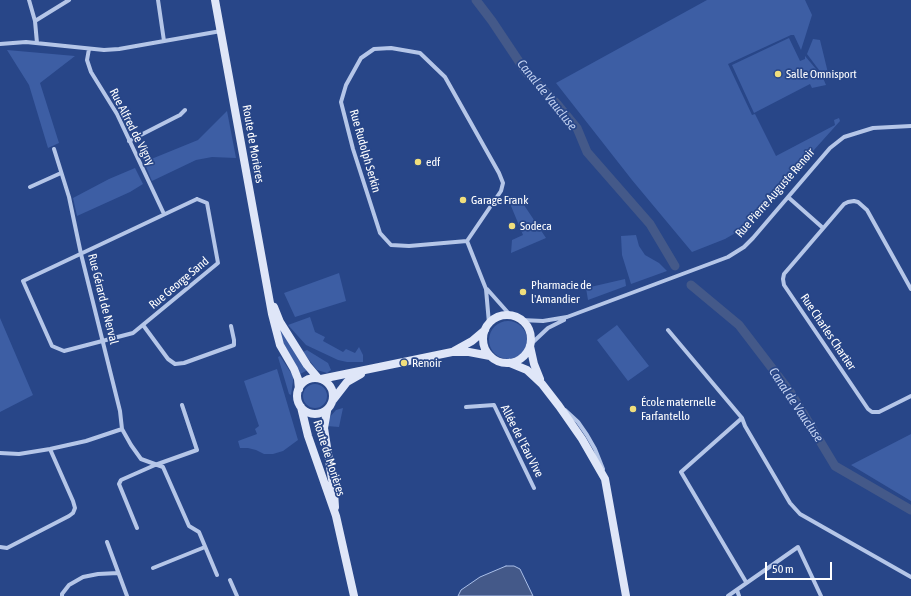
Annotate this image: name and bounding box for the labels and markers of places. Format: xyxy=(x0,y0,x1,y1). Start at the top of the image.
place label: Salle Omnisport xyxy=(786,67,857,81)
marker: Salle Omnisport xyxy=(773,69,783,79)
place label: edf xyxy=(426,155,440,169)
marker: edf xyxy=(413,157,423,167)
place label: Garage Frank xyxy=(471,193,528,207)
marker: Garage Frank xyxy=(458,195,468,205)
place label: Sodeca xyxy=(520,219,552,233)
marker: Sodeca xyxy=(507,221,517,231)
place label: Pharmacie de l'Amandier xyxy=(531,278,591,306)
marker: Pharmacie de l'Amandier xyxy=(518,287,528,297)
place label: Renoir xyxy=(412,356,441,370)
marker: Renoir xyxy=(399,358,409,368)
place label: École maternelle Farfantello xyxy=(641,395,716,423)
marker: École maternelle Farfantello xyxy=(628,404,638,414)

